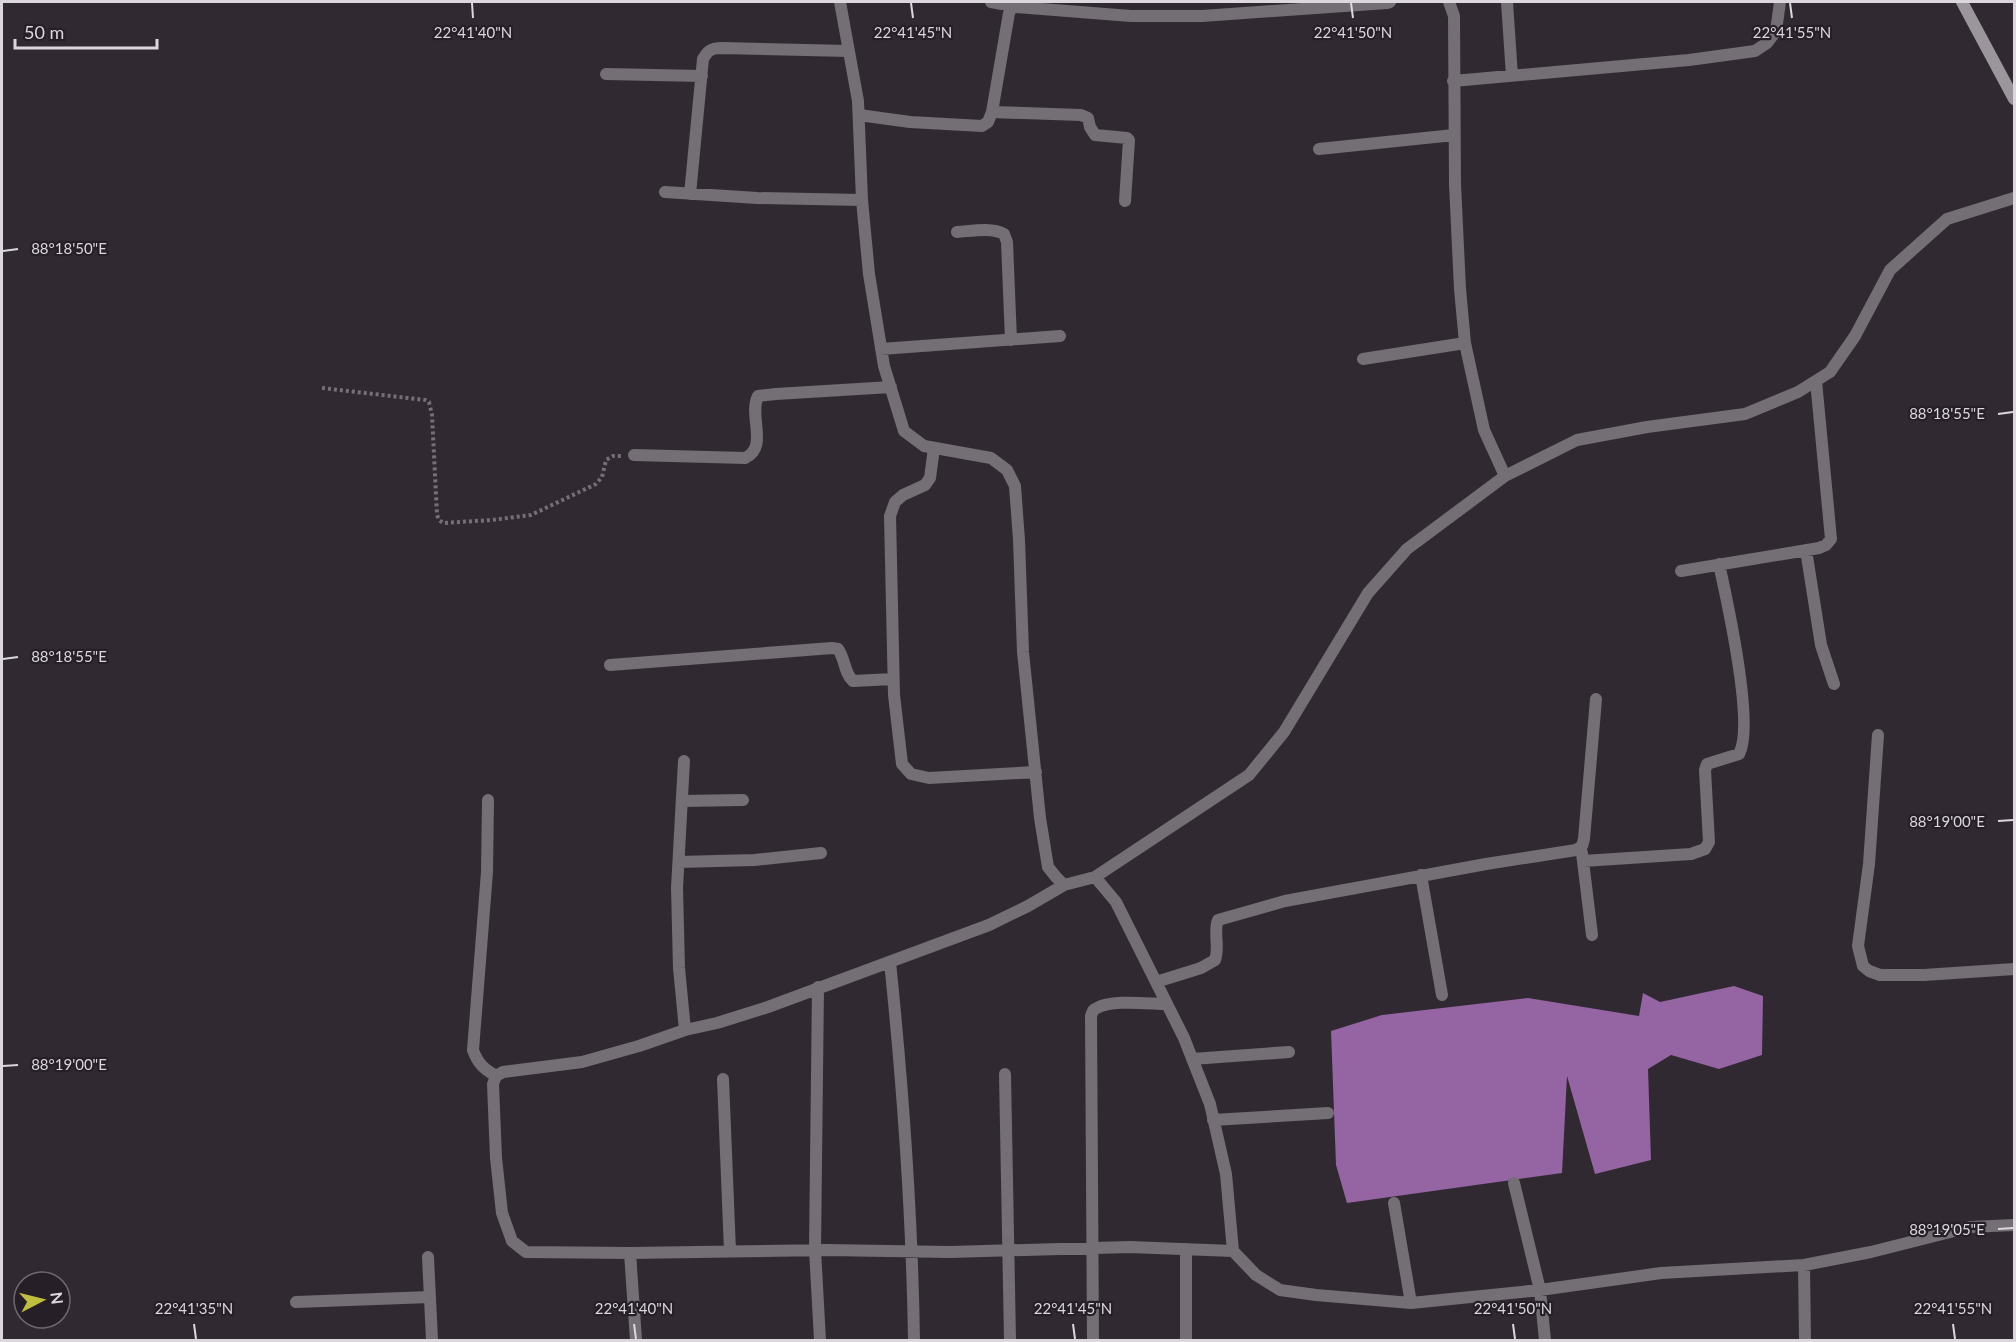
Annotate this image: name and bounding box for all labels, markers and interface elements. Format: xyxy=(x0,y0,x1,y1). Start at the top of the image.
scale bar xyxy=(15,12,158,50)
text: 50 m xyxy=(24,21,64,43)
text: 22°41'40"N xyxy=(434,23,512,41)
text: 22°41'45"N xyxy=(874,23,952,41)
text: 22°41'50"N xyxy=(1314,23,1392,41)
text: 22°41'55"N xyxy=(1753,23,1831,41)
text: 88°18'50"E xyxy=(31,239,107,257)
text: 88°18'55"E xyxy=(1909,404,1985,422)
text: 88°18'55"E xyxy=(31,647,107,665)
text: 88°19'00"E xyxy=(1909,812,1985,830)
text: 88°19'00"E xyxy=(31,1055,107,1073)
text: 88°19'05"E xyxy=(1909,1220,1985,1238)
north arrow xyxy=(12,1270,72,1330)
text: N xyxy=(47,1291,68,1305)
text: 22°41'35"N xyxy=(155,1299,233,1317)
text: 22°41'40"N xyxy=(595,1299,673,1317)
text: 22°41'45"N xyxy=(1034,1299,1112,1317)
text: 22°41'50"N xyxy=(1474,1299,1552,1317)
text: 22°41'55"N xyxy=(1914,1299,1992,1317)

